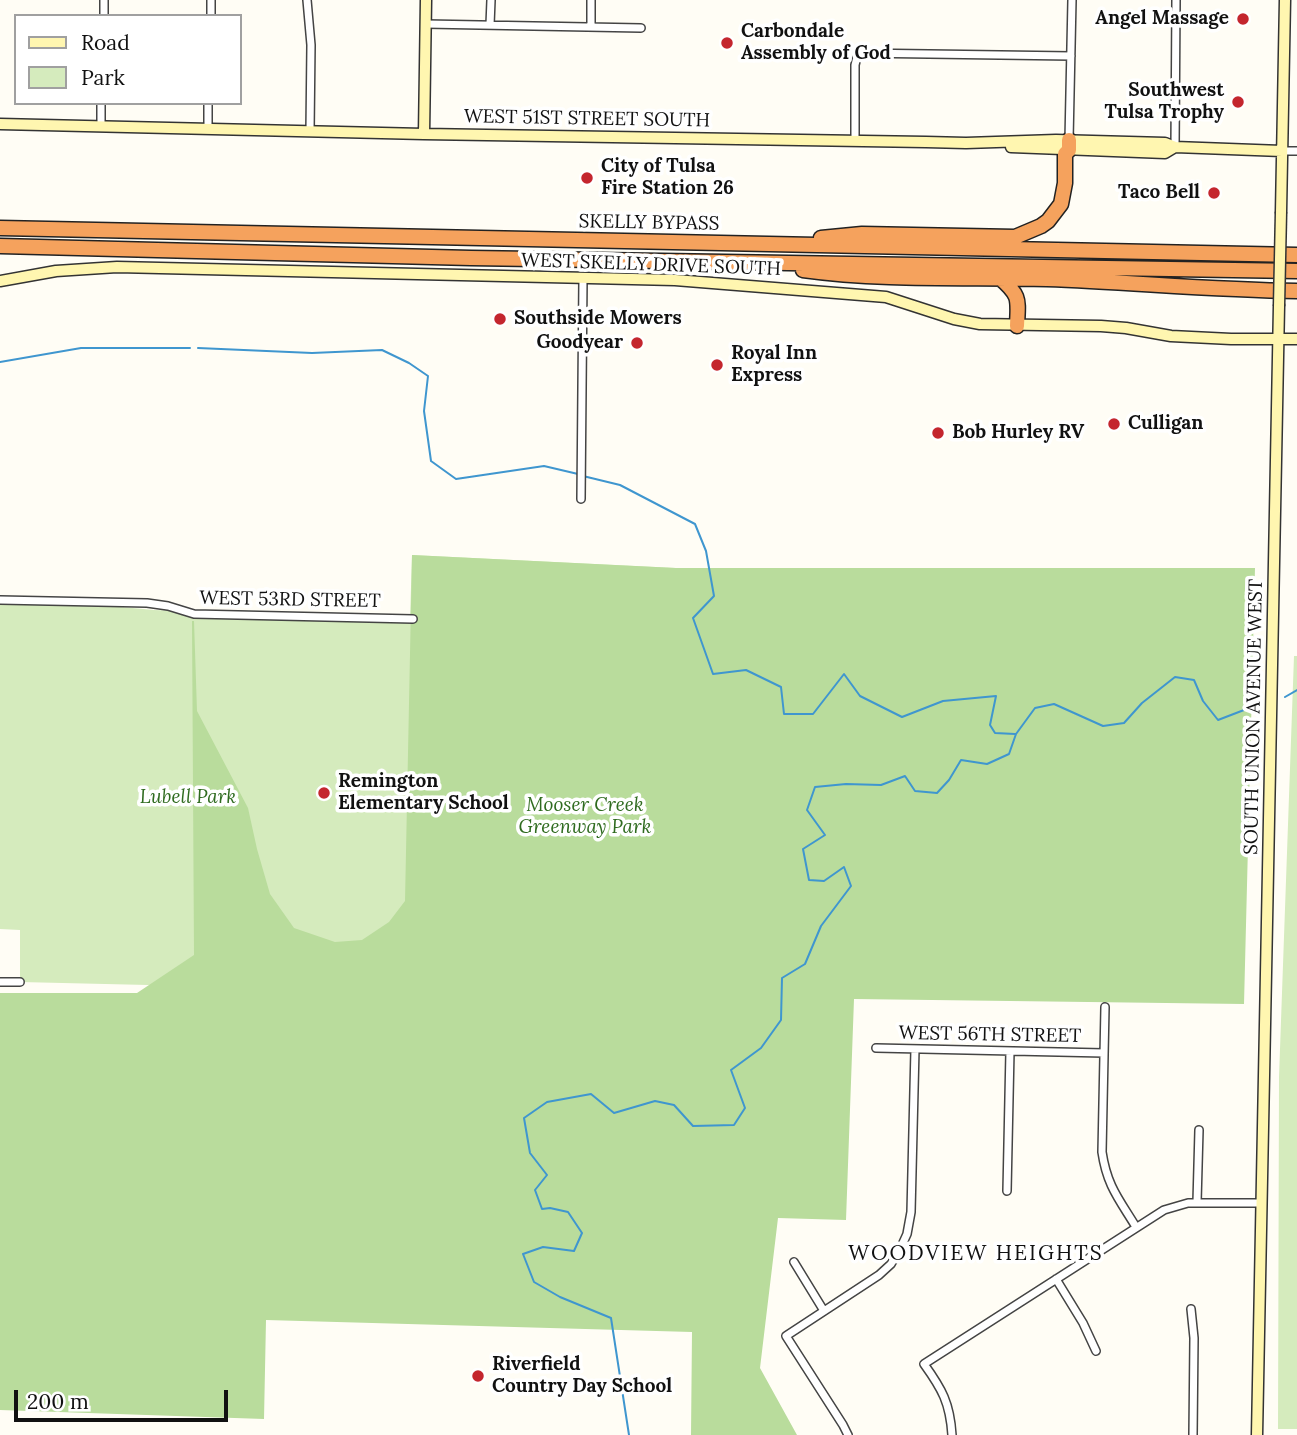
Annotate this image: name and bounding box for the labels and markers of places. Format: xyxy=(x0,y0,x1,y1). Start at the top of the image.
place label: Angel Massage xyxy=(1095,8,1229,30)
marker: Angel Massage xyxy=(1235,11,1251,27)
place label: Carbondale Assembly of God xyxy=(741,21,891,65)
marker: Carbondale Assembly of God xyxy=(719,35,735,51)
place label: Southwest Tulsa Trophy xyxy=(1105,80,1224,124)
marker: Southwest Tulsa Trophy xyxy=(1230,94,1246,110)
place label: City of Tulsa Fire Station 26 xyxy=(601,156,734,200)
marker: City of Tulsa Fire Station 26 xyxy=(579,170,595,186)
place label: Taco Bell xyxy=(1118,182,1200,204)
marker: Taco Bell xyxy=(1206,185,1222,201)
place label: Southside Mowers xyxy=(514,308,682,330)
marker: Southside Mowers xyxy=(492,311,508,327)
place label: Goodyear xyxy=(536,332,623,354)
marker: Goodyear xyxy=(629,335,645,351)
place label: Royal Inn Express xyxy=(731,343,817,387)
marker: Royal Inn Express xyxy=(709,357,725,373)
place label: Culligan xyxy=(1128,413,1203,435)
marker: Culligan xyxy=(1106,416,1122,432)
place label: Bob Hurley RV xyxy=(952,422,1084,444)
marker: Bob Hurley RV xyxy=(930,425,946,441)
place label: Remington Elementary School xyxy=(338,771,509,815)
marker: Remington Elementary School xyxy=(316,785,332,801)
place label: Riverfield Country Day School xyxy=(492,1354,672,1398)
marker: Riverfield Country Day School xyxy=(470,1368,486,1384)

